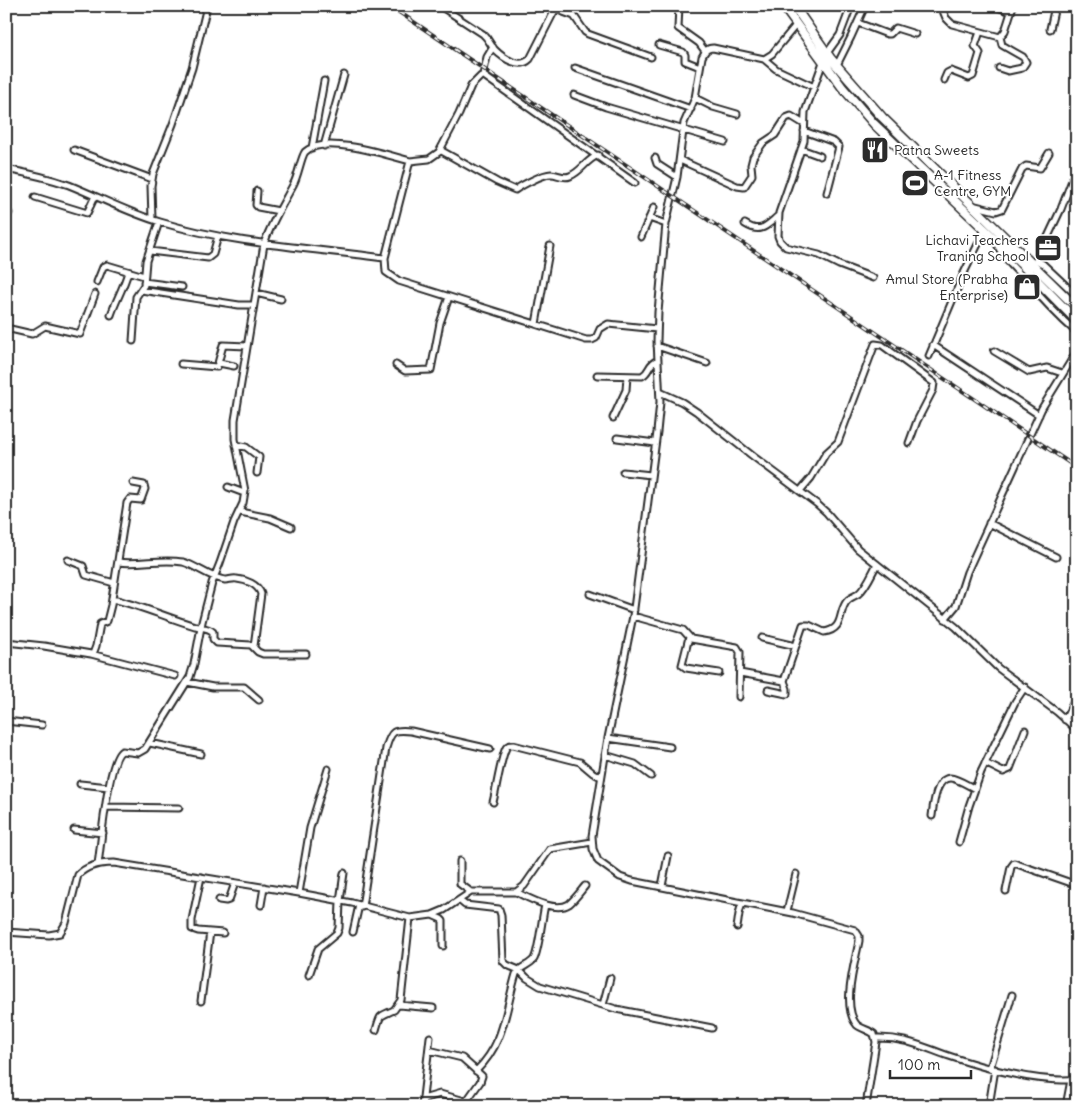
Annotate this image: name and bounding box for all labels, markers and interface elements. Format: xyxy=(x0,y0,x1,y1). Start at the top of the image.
restaurant icon: Patna Sweets xyxy=(860,135,890,165)
place label: Patna Sweets xyxy=(894,141,979,159)
place label: A-1 Fitness Centre, GYM xyxy=(934,166,1011,200)
sports icon: A-1 Fitness Centre, GYM xyxy=(900,168,930,198)
place label: Lichavi Teachers Traning School xyxy=(925,231,1029,265)
office icon: Lichavi Teachers Traning School xyxy=(1033,233,1063,263)
place label: Amul Store (Prabha Enterprise) xyxy=(886,270,1008,304)
shop icon: Amul Store (Prabha Enterprise) xyxy=(1012,272,1042,302)
scale bar xyxy=(890,1047,972,1079)
text: 100 m xyxy=(898,1055,940,1074)

